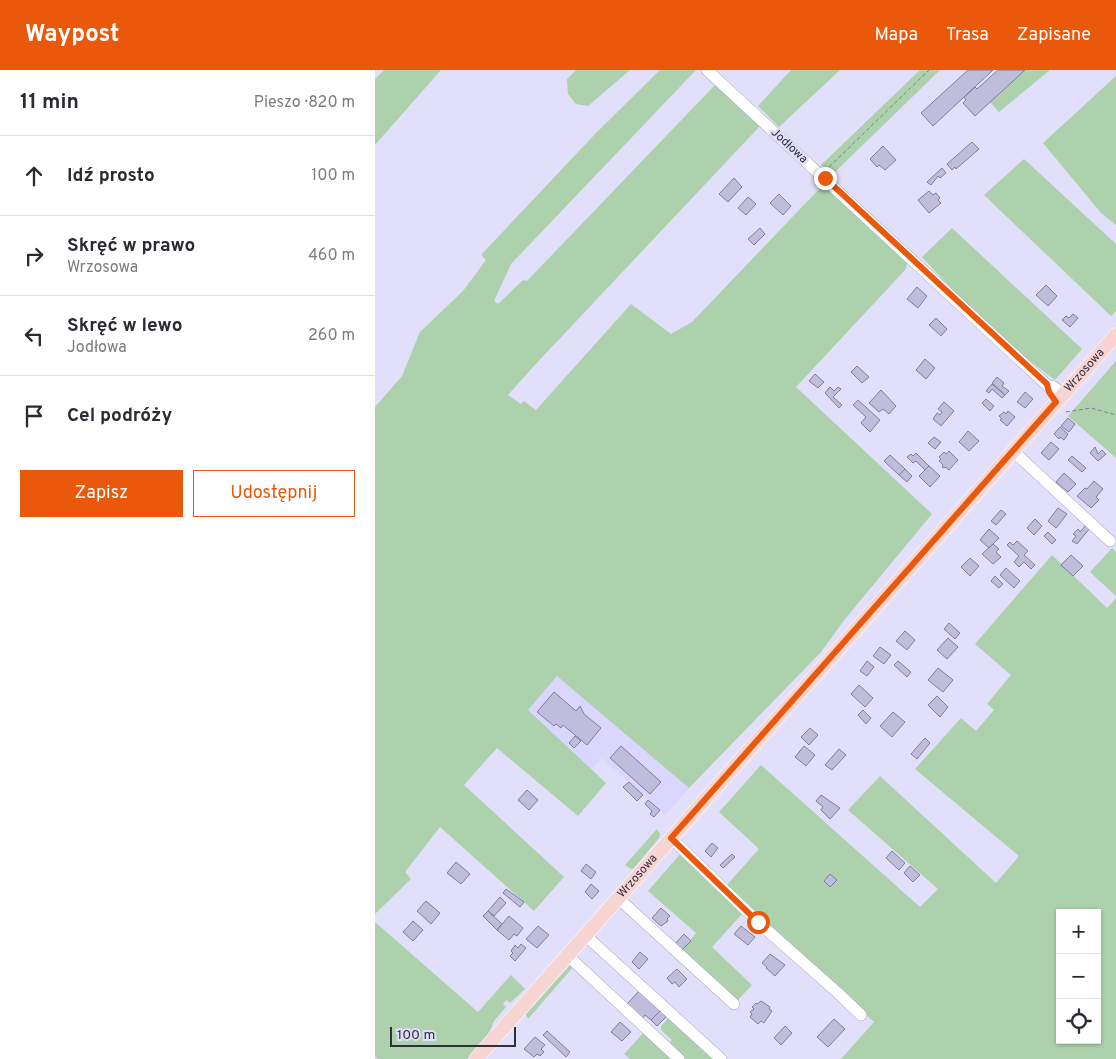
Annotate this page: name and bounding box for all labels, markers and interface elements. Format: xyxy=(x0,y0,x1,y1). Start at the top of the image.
text: Waypost xyxy=(25,20,119,50)
text: Mapa xyxy=(875,24,918,47)
text: Trasa xyxy=(946,24,989,47)
text: Zapisane xyxy=(1017,24,1091,47)
text: 11 min xyxy=(20,89,79,116)
text: Pieszo · 820 m xyxy=(254,93,355,113)
street label: Jodłowa xyxy=(767,125,811,167)
icon: ahead xyxy=(20,162,48,190)
text: Idź prosto xyxy=(67,164,155,188)
text: 100 m xyxy=(311,166,355,186)
route end xyxy=(814,167,837,190)
text: Skręć w prawo xyxy=(67,234,195,258)
icon: right xyxy=(20,242,48,270)
text: 460 m xyxy=(308,246,355,266)
text: Wrzosowa xyxy=(67,258,138,278)
text: Skręć w lewo xyxy=(67,314,182,338)
icon: left xyxy=(20,322,48,350)
text: 260 m xyxy=(308,326,355,346)
text: Jodłowa xyxy=(67,338,127,358)
street label: Wrzosowa xyxy=(1061,345,1108,396)
icon: arrive xyxy=(20,402,48,430)
text: Cel podróży xyxy=(67,404,172,428)
button: Zapisz xyxy=(20,470,183,517)
button: Udostępnij xyxy=(193,470,355,517)
street label: Wrzosowa xyxy=(614,851,661,901)
map controls xyxy=(1056,909,1101,1044)
button: + xyxy=(1056,909,1101,954)
route start xyxy=(747,911,770,934)
button: − xyxy=(1056,954,1101,999)
button: locate xyxy=(1056,999,1101,1044)
scale bar xyxy=(390,1024,516,1047)
text: 100 m xyxy=(397,1027,435,1044)

